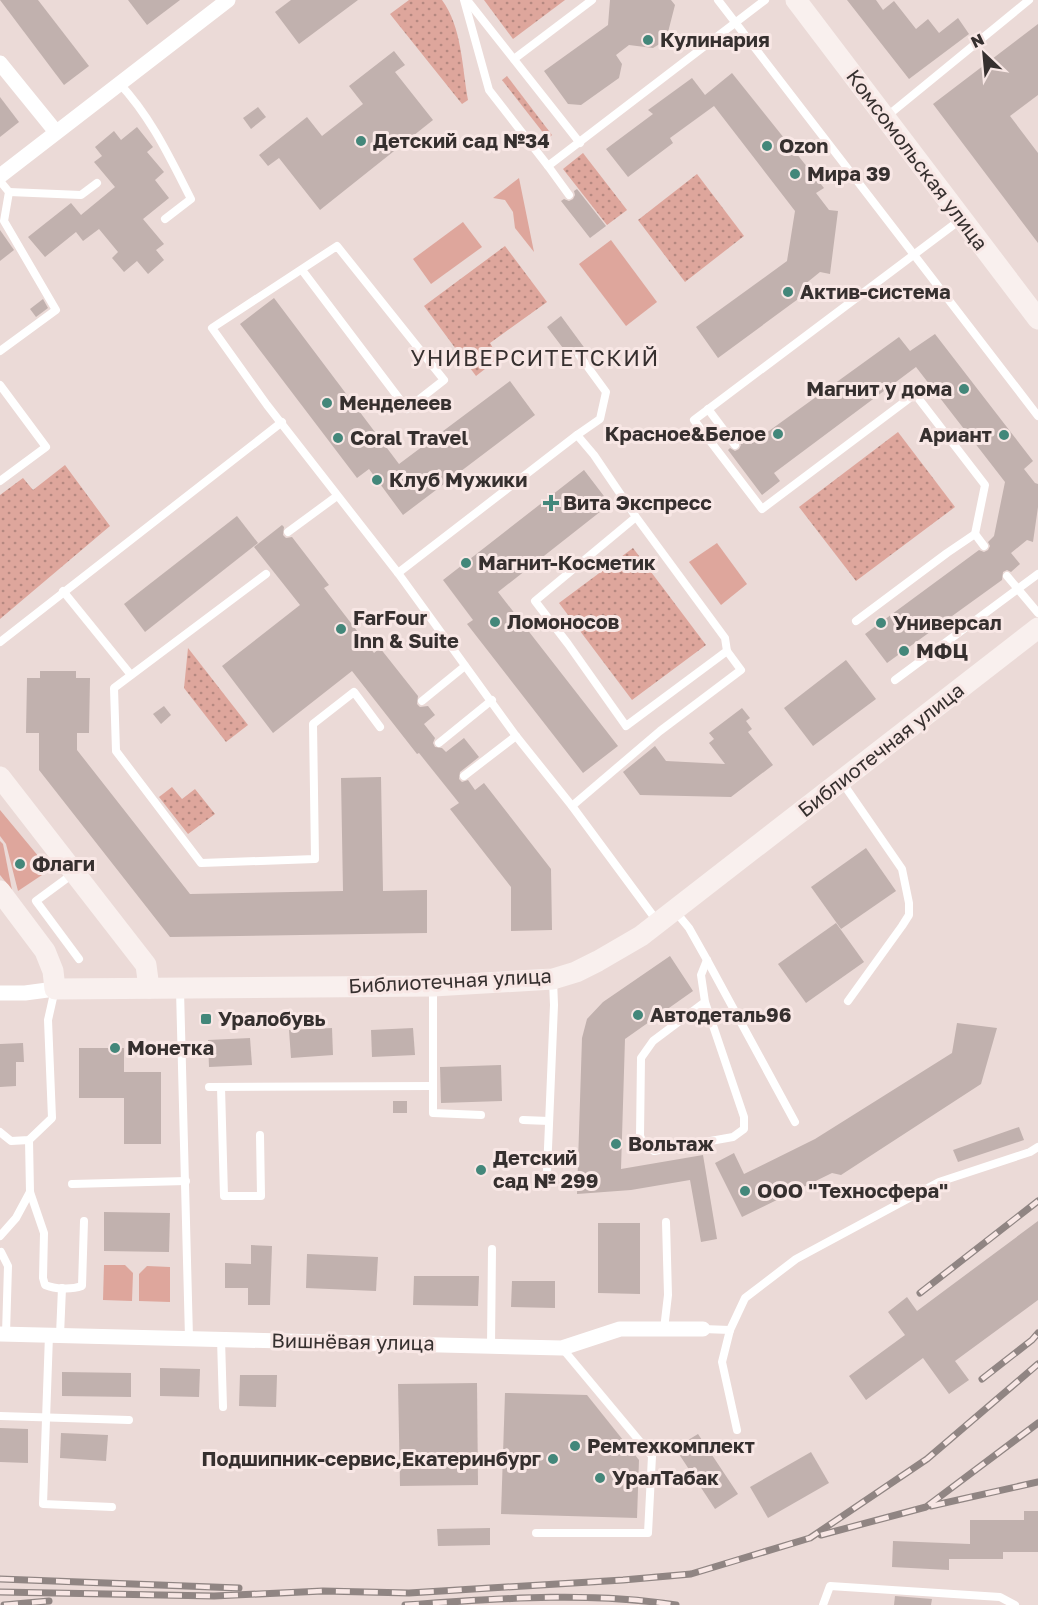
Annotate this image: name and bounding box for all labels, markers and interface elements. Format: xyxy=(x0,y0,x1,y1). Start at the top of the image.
north arrow xyxy=(954,24,1014,84)
place label: Кулинария xyxy=(660,27,770,51)
text: N xyxy=(968,29,987,52)
marker: Кулинария xyxy=(641,33,655,47)
street label: Комсомольская улица xyxy=(842,64,994,254)
place label: Детский сад №34 xyxy=(373,128,550,152)
place label: Ozon xyxy=(779,133,828,157)
marker: Детский сад №34 xyxy=(354,134,368,148)
marker: Ozon xyxy=(760,139,774,153)
place label: Мира 39 xyxy=(807,161,891,185)
marker: Мира 39 xyxy=(788,167,802,181)
place label: Актив-система xyxy=(800,279,951,303)
marker: Актив-система xyxy=(781,285,795,299)
district label: УНИВЕРСИТЕТСКИЙ xyxy=(410,344,660,371)
place label: Магнит у дома xyxy=(806,376,952,400)
marker: Магнит у дома xyxy=(957,382,971,396)
place label: Менделеев xyxy=(339,390,452,414)
marker: Менделеев xyxy=(320,396,334,410)
place label: Красное&Белое xyxy=(605,421,766,445)
place label: Ариант xyxy=(919,422,992,446)
place label: Coral Travel xyxy=(350,425,468,449)
marker: Красное&Белое xyxy=(771,427,785,441)
marker: Ариант xyxy=(997,428,1011,442)
marker: Coral Travel xyxy=(331,431,345,445)
place label: Клуб Мужики xyxy=(389,467,527,491)
marker: Клуб Мужики xyxy=(370,473,384,487)
place label: Вита Экспресс xyxy=(563,490,712,514)
marker: Вита Экспресс xyxy=(544,496,558,510)
place label: Магнит-Косметик xyxy=(478,550,656,574)
marker: Магнит-Косметик xyxy=(459,556,473,570)
place label: FarFour Inn & Suite xyxy=(353,605,459,652)
place label: Ломоносов xyxy=(507,609,619,633)
place label: Универсал xyxy=(893,610,1002,634)
marker: Ломоносов xyxy=(488,615,502,629)
marker: Универсал xyxy=(874,616,888,630)
marker: FarFour Inn & Suite xyxy=(334,622,348,636)
place label: МФЦ xyxy=(916,638,968,662)
marker: МФЦ xyxy=(897,644,911,658)
street label: Библиотечная улица xyxy=(793,677,968,821)
place label: Флаги xyxy=(32,851,95,875)
marker: Флаги xyxy=(13,857,27,871)
street label: Библиотечная улица xyxy=(348,963,552,997)
place label: Автодеталь96 xyxy=(650,1002,792,1026)
place label: Уралобувь xyxy=(218,1006,326,1030)
marker: Автодеталь96 xyxy=(631,1008,645,1022)
marker: Уралобувь xyxy=(199,1012,213,1026)
place label: Монетка xyxy=(127,1035,214,1059)
marker: Монетка xyxy=(108,1041,122,1055)
place label: Вольтаж xyxy=(628,1131,714,1155)
marker: Вольтаж xyxy=(609,1137,623,1151)
place label: Детский сад № 299 xyxy=(493,1145,598,1192)
marker: Детский сад № 299 xyxy=(474,1163,488,1177)
place label: ООО "Техносфера" xyxy=(757,1178,948,1202)
marker: ООО "Техносфера" xyxy=(738,1184,752,1198)
street label: Вишнёвая улица xyxy=(271,1328,435,1354)
place label: Ремтехкомплект xyxy=(587,1433,755,1457)
marker: Ремтехкомплект xyxy=(568,1439,582,1453)
place label: Подшипник-сервис,Екатеринбург xyxy=(202,1446,541,1470)
marker: Подшипник-сервис,Екатеринбург xyxy=(546,1452,560,1466)
place label: УралТабак xyxy=(612,1465,719,1489)
marker: УралТабак xyxy=(593,1471,607,1485)

